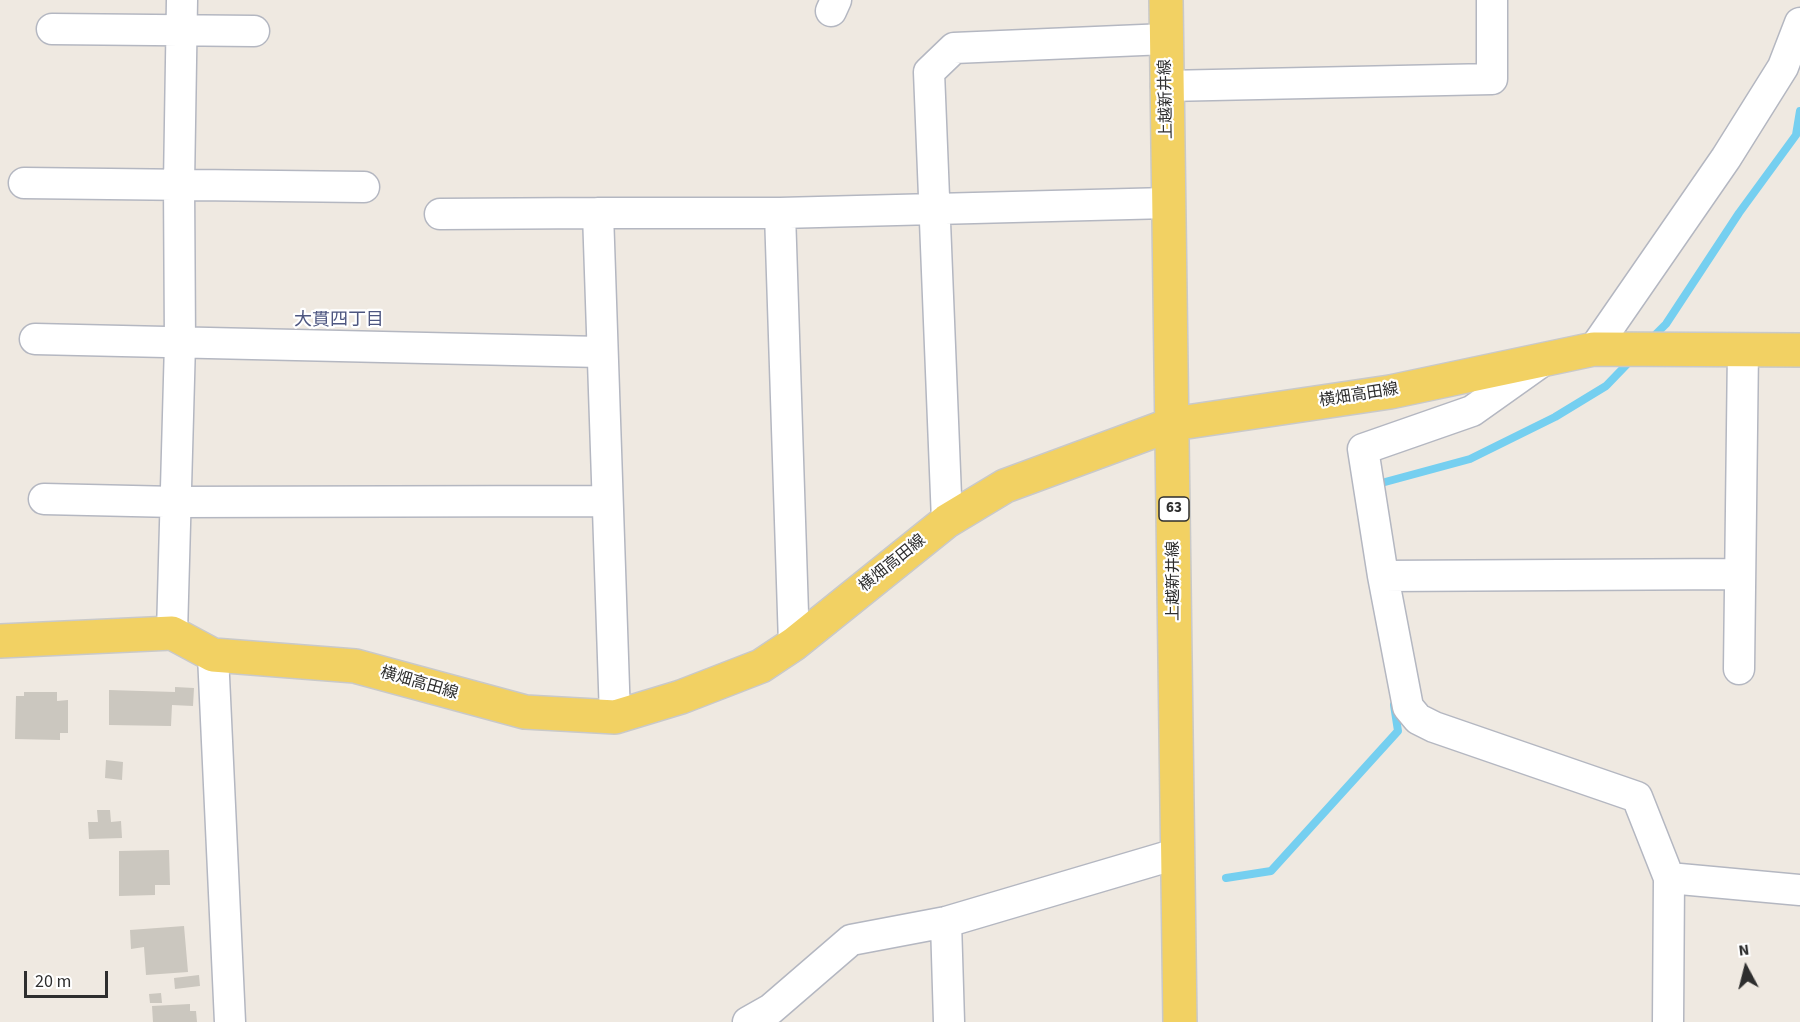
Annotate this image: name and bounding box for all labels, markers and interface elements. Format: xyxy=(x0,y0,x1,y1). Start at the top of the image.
street label: 上越新井線 xyxy=(1157,59,1177,139)
district label: 大貫四丁目 xyxy=(294,310,384,332)
street label: 横畑高田線 xyxy=(1318,380,1400,412)
road number: 63 xyxy=(1159,497,1189,521)
street label: 横畑高田線 xyxy=(856,531,930,597)
street label: 上越新井線 xyxy=(1164,541,1184,621)
street label: 横畑高田線 xyxy=(378,664,460,704)
north arrow xyxy=(1716,938,1776,998)
text: N xyxy=(1737,939,1750,962)
scale bar xyxy=(27,959,111,997)
text: 20 m xyxy=(35,969,71,994)

